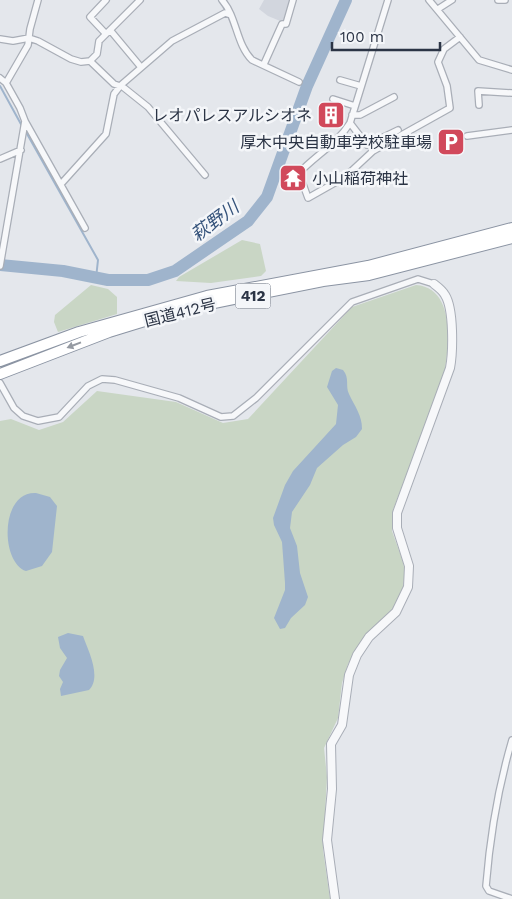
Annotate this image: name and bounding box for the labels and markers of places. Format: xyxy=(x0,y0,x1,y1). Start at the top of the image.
building icon: レオパレスアルシオネ xyxy=(316,100,346,130)
place label: レオパレスアルシオネ xyxy=(152,106,312,125)
parking icon: 厚木中央自動車学校駐車場 xyxy=(436,127,466,157)
place label: 厚木中央自動車学校駐車場 xyxy=(240,133,432,152)
temple icon: 小山稲荷神社 xyxy=(278,163,308,193)
place label: 小山稲荷神社 xyxy=(312,169,408,188)

